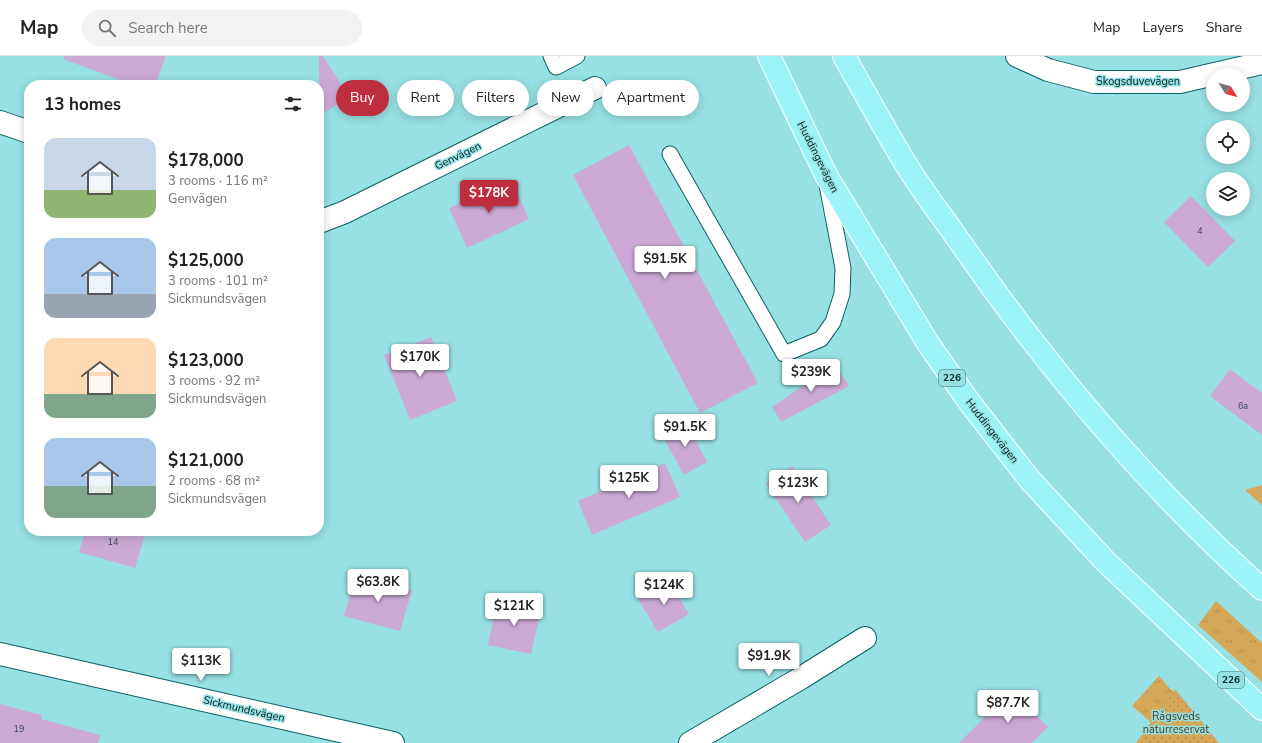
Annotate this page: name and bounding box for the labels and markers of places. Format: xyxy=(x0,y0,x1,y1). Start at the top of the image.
pin: $178K xyxy=(461,180,517,214)
pin: $91.5K xyxy=(632,246,698,280)
pin: $170K xyxy=(392,344,448,378)
pin: $239K xyxy=(783,359,839,393)
pin: $91.5K xyxy=(652,414,718,448)
pin: $125K xyxy=(601,465,657,499)
pin: $123K xyxy=(770,470,826,504)
pin: $63.8K xyxy=(345,569,411,603)
pin: $124K xyxy=(636,572,692,606)
pin: $121K xyxy=(486,593,542,627)
pin: $91.9K xyxy=(736,643,802,677)
pin: $113K xyxy=(173,648,229,682)
pin: $87.7K xyxy=(975,690,1041,724)

